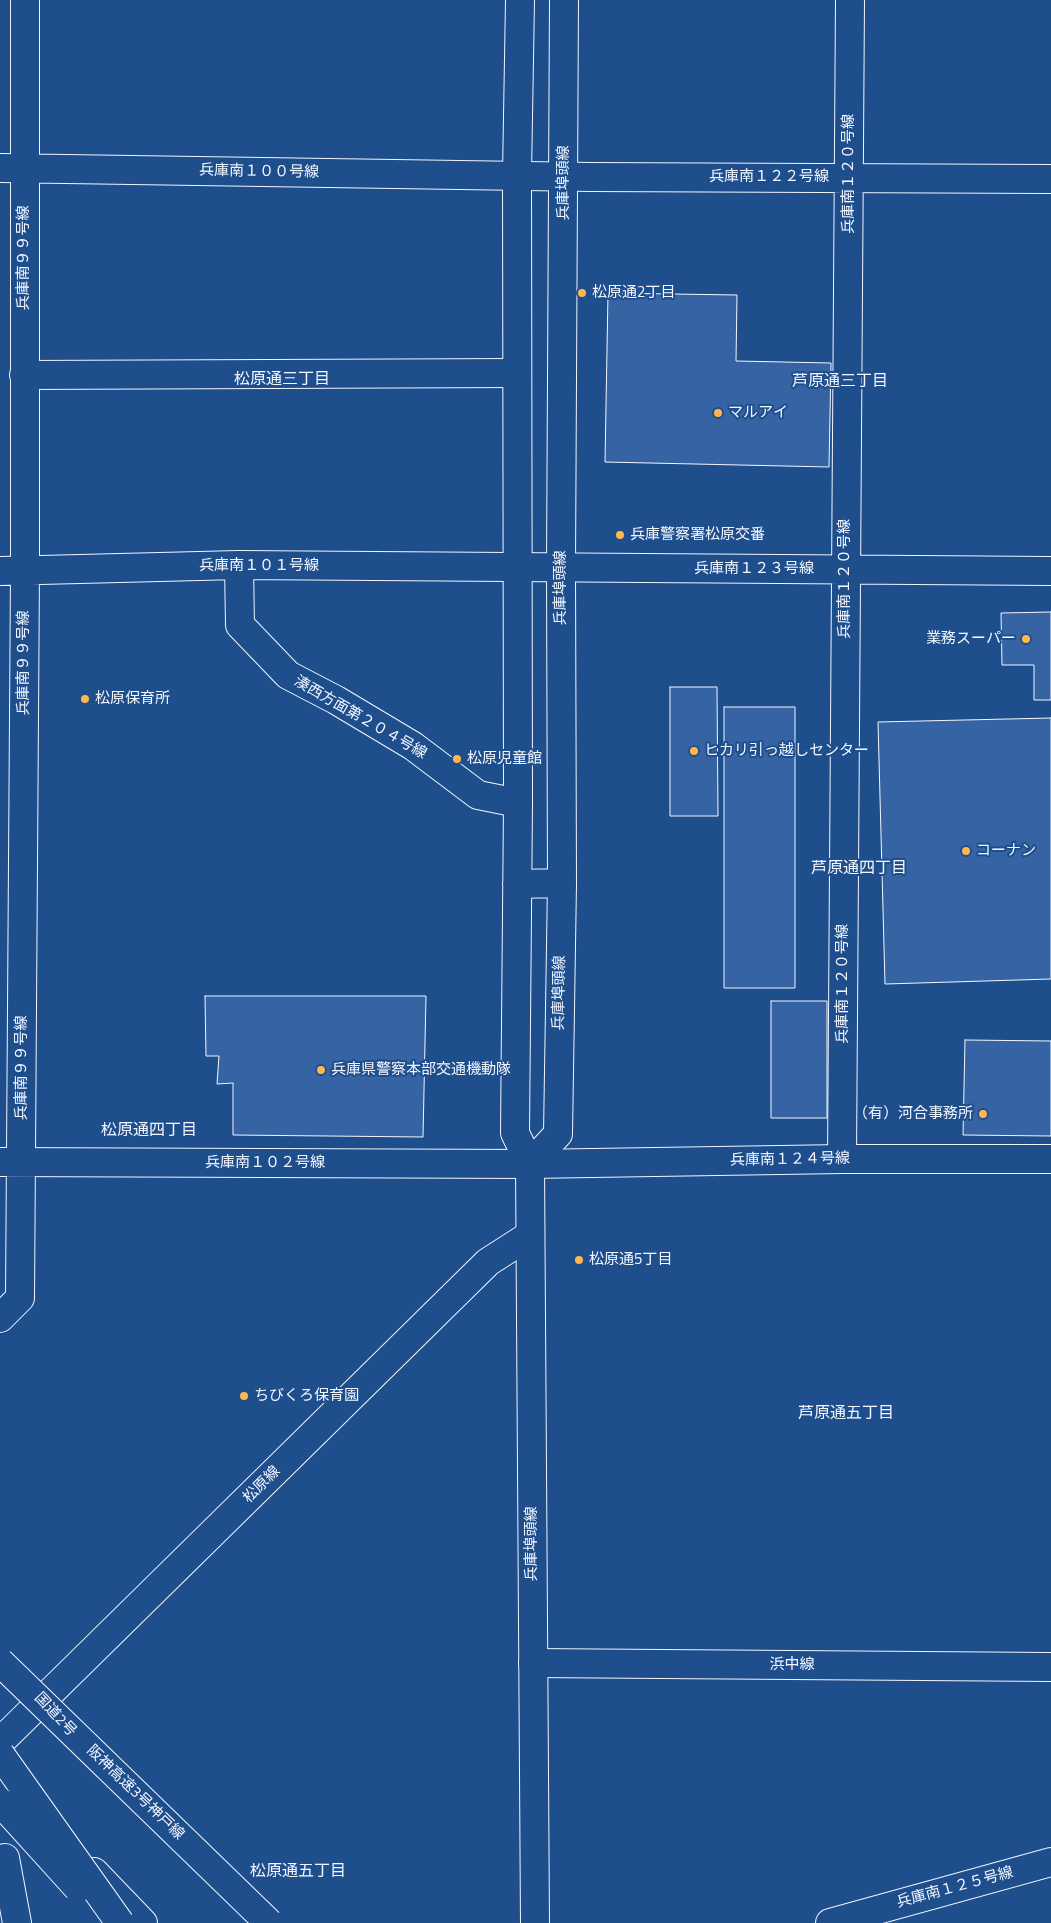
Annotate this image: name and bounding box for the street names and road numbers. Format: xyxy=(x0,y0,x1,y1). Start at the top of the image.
street label: 兵庫南１２０号線 xyxy=(840,114,858,234)
street label: 兵庫埠頭線 xyxy=(555,146,573,220)
street label: 兵庫南１００号線 xyxy=(199,162,319,182)
street label: 兵庫南１２２号線 xyxy=(709,168,829,186)
street label: 兵庫南９９号線 xyxy=(15,206,33,310)
street label: 兵庫南１２０号線 xyxy=(836,519,854,639)
street label: 兵庫埠頭線 xyxy=(552,551,570,625)
street label: 兵庫南１０１号線 xyxy=(199,557,319,575)
street label: 兵庫南１２３号線 xyxy=(694,560,814,578)
street label: 兵庫南９９号線 xyxy=(15,611,33,715)
street label: 湊西方面第２０４号線 xyxy=(291,673,429,763)
street label: 兵庫南１２０号線 xyxy=(834,924,852,1044)
street label: 兵庫埠頭線 xyxy=(550,955,570,1031)
street label: 兵庫南９９号線 xyxy=(13,1016,31,1120)
street label: 兵庫南１２４号線 xyxy=(730,1150,850,1170)
street label: 兵庫南１０２号線 xyxy=(205,1154,325,1172)
street label: 松原線 xyxy=(240,1463,284,1507)
street label: 兵庫埠頭線 xyxy=(523,1507,541,1581)
street label: 浜中線 xyxy=(770,1656,814,1674)
street label: 国道2号 xyxy=(30,1689,80,1741)
street label: 阪神高速3号神戸線 xyxy=(83,1742,187,1844)
street label: 兵庫南１２５号線 xyxy=(895,1864,1015,1912)

